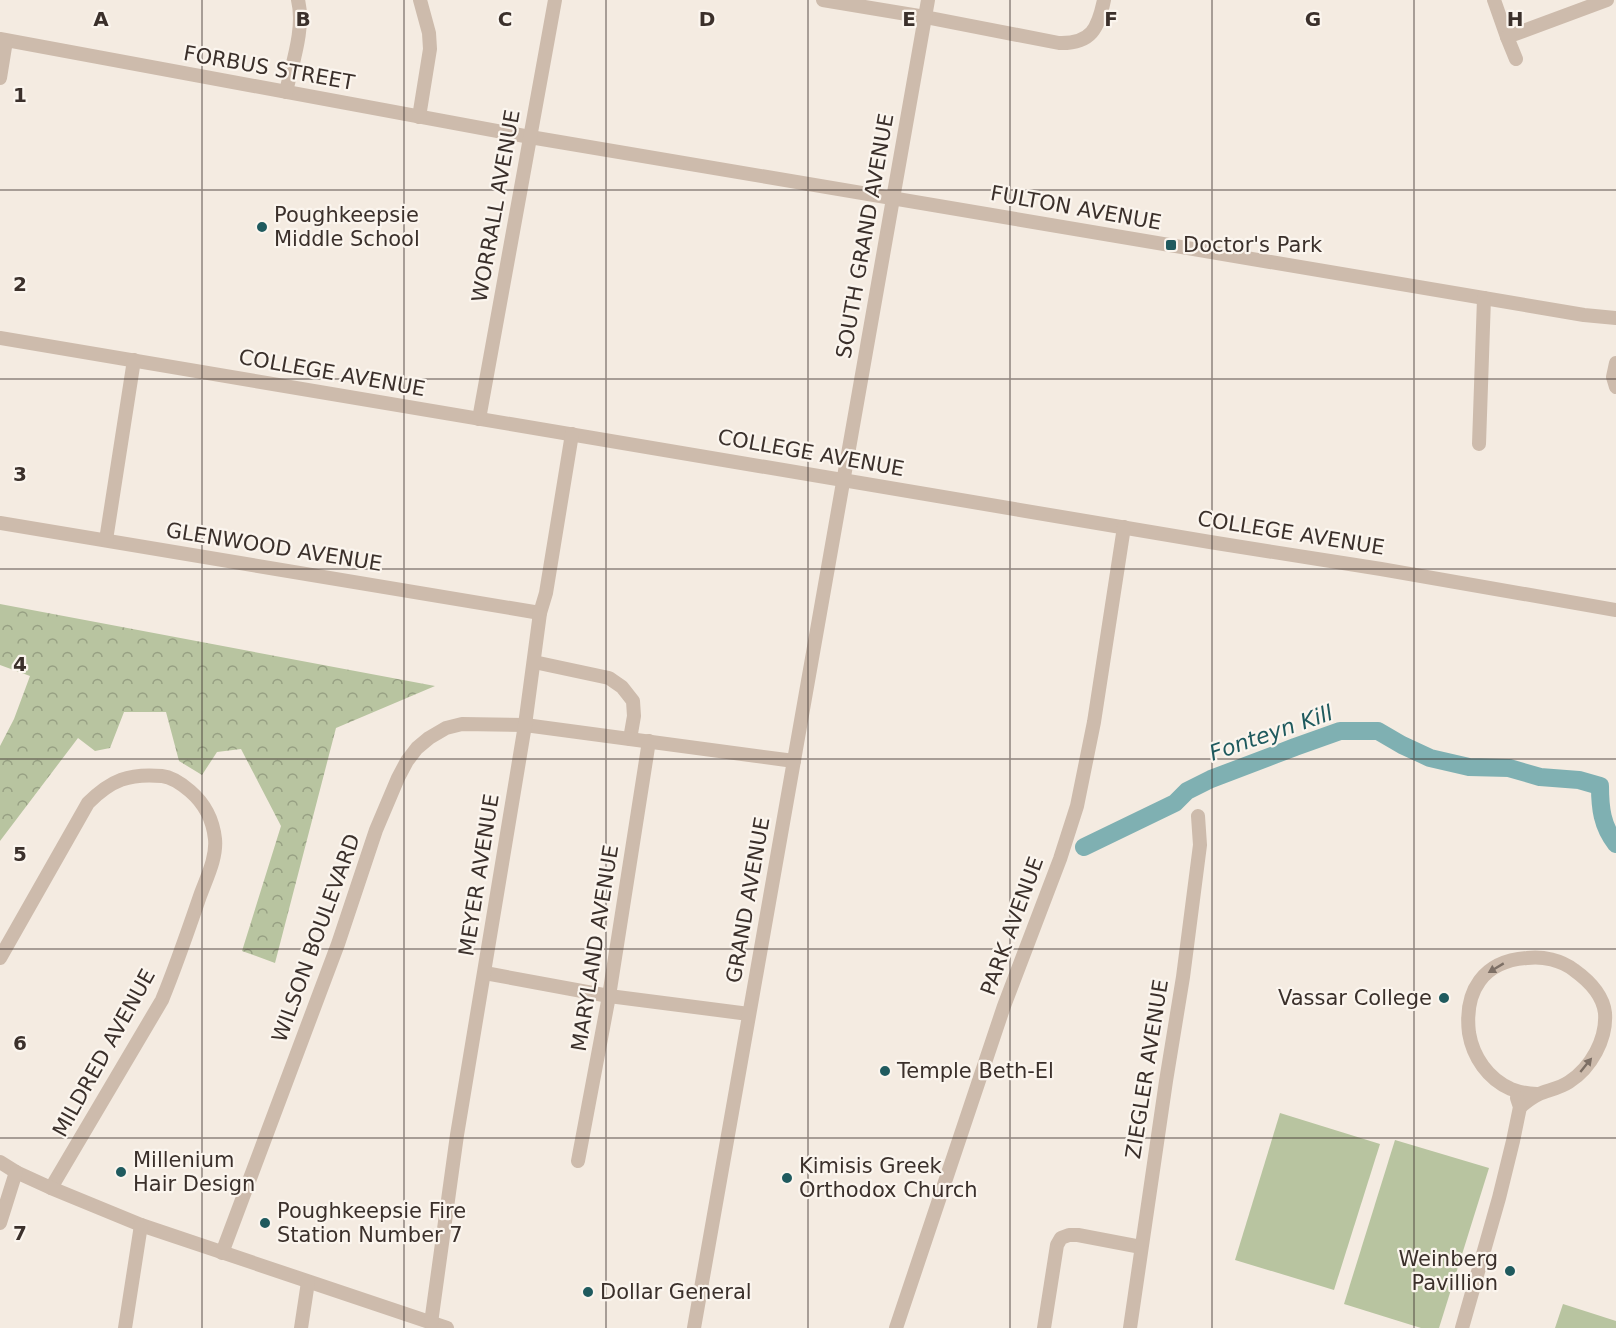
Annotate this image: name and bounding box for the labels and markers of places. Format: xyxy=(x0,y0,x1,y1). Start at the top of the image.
place label: Poughkeepsie Middle School xyxy=(274,203,420,251)
marker: Poughkeepsie Middle School xyxy=(255,220,269,234)
place label: Doctor's Park xyxy=(1183,233,1323,257)
marker: Doctor's Park xyxy=(1164,238,1178,252)
place label: Vassar College xyxy=(1278,986,1432,1010)
marker: Vassar College xyxy=(1437,991,1451,1005)
place label: Temple Beth-El xyxy=(896,1059,1054,1083)
marker: Temple Beth-El xyxy=(878,1064,892,1078)
place label: Millenium Hair Design xyxy=(133,1148,255,1196)
place label: Kimisis Greek Orthodox Church xyxy=(799,1154,978,1202)
marker: Millenium Hair Design xyxy=(114,1165,128,1179)
marker: Kimisis Greek Orthodox Church xyxy=(780,1171,794,1185)
place label: Poughkeepsie Fire Station Number 7 xyxy=(277,1199,466,1247)
marker: Poughkeepsie Fire Station Number 7 xyxy=(258,1216,272,1230)
place label: Weinberg Pavillion xyxy=(1399,1247,1498,1295)
marker: Weinberg Pavillion xyxy=(1503,1264,1517,1278)
place label: Dollar General xyxy=(600,1280,752,1304)
marker: Dollar General xyxy=(581,1285,595,1299)

